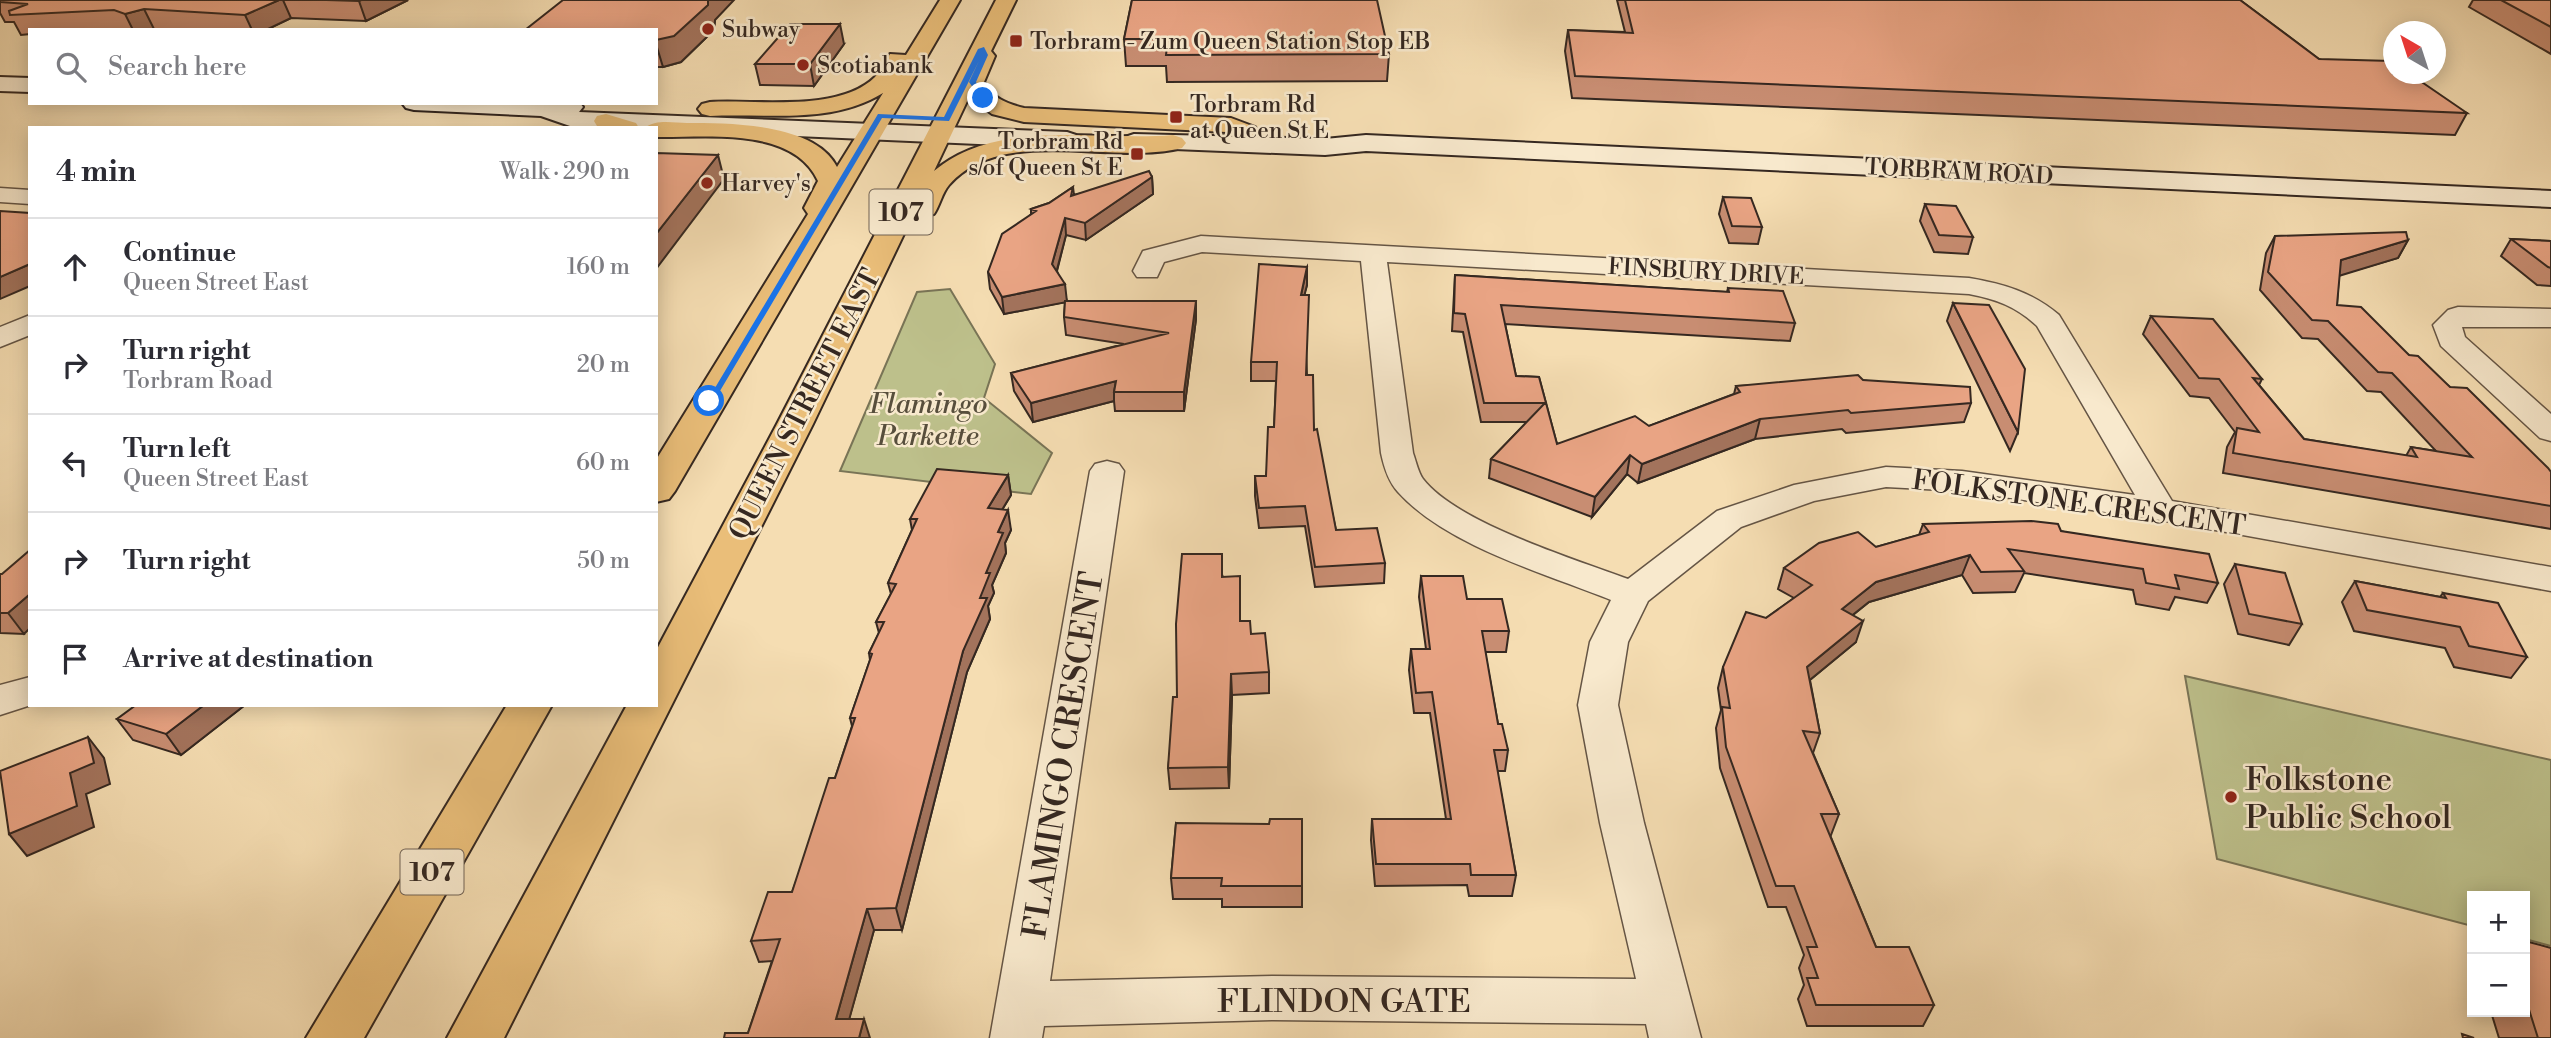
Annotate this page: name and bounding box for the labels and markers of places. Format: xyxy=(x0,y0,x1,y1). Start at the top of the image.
place label: Subway xyxy=(722,16,801,44)
marker: Subway xyxy=(700,21,716,37)
place label: Torbram - Zum Queen Station Stop EB xyxy=(1030,28,1430,56)
marker: Torbram - Zum Queen Station Stop EB xyxy=(1008,33,1024,49)
place label: Scotiabank xyxy=(817,52,933,80)
marker: Scotiabank xyxy=(795,57,811,73)
place label: Torbram Rd at Queen St E xyxy=(1190,91,1329,145)
marker: Torbram Rd at Queen St E xyxy=(1168,109,1184,125)
place label: Torbram Rd s/of Queen St E xyxy=(968,128,1123,182)
marker: Torbram Rd s/of Queen St E xyxy=(1129,146,1145,162)
place label: Harvey's xyxy=(721,170,811,198)
marker: Harvey's xyxy=(699,175,715,191)
place label: Folkstone Public School xyxy=(2245,760,2452,839)
marker: Folkstone Public School xyxy=(2223,789,2239,805)

